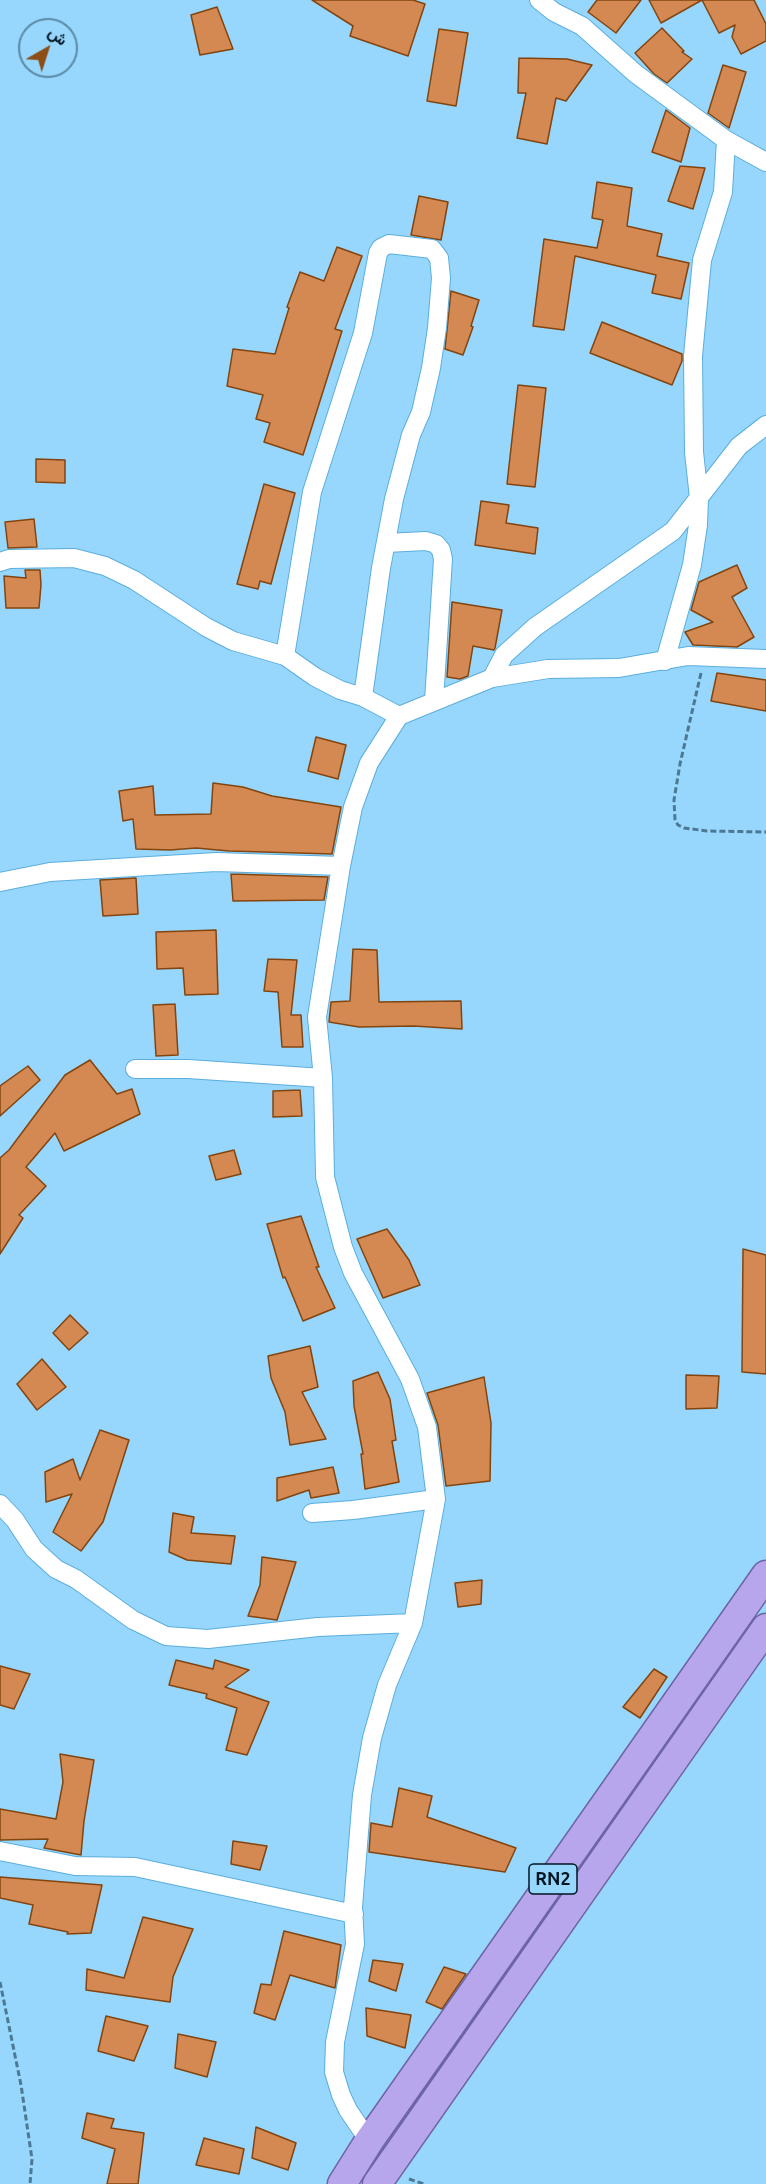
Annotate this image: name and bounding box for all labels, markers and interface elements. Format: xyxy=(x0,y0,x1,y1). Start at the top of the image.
north arrow xyxy=(18,18,78,78)
text: ش xyxy=(45,23,71,49)
road number: RN2 xyxy=(529,1864,577,1894)

